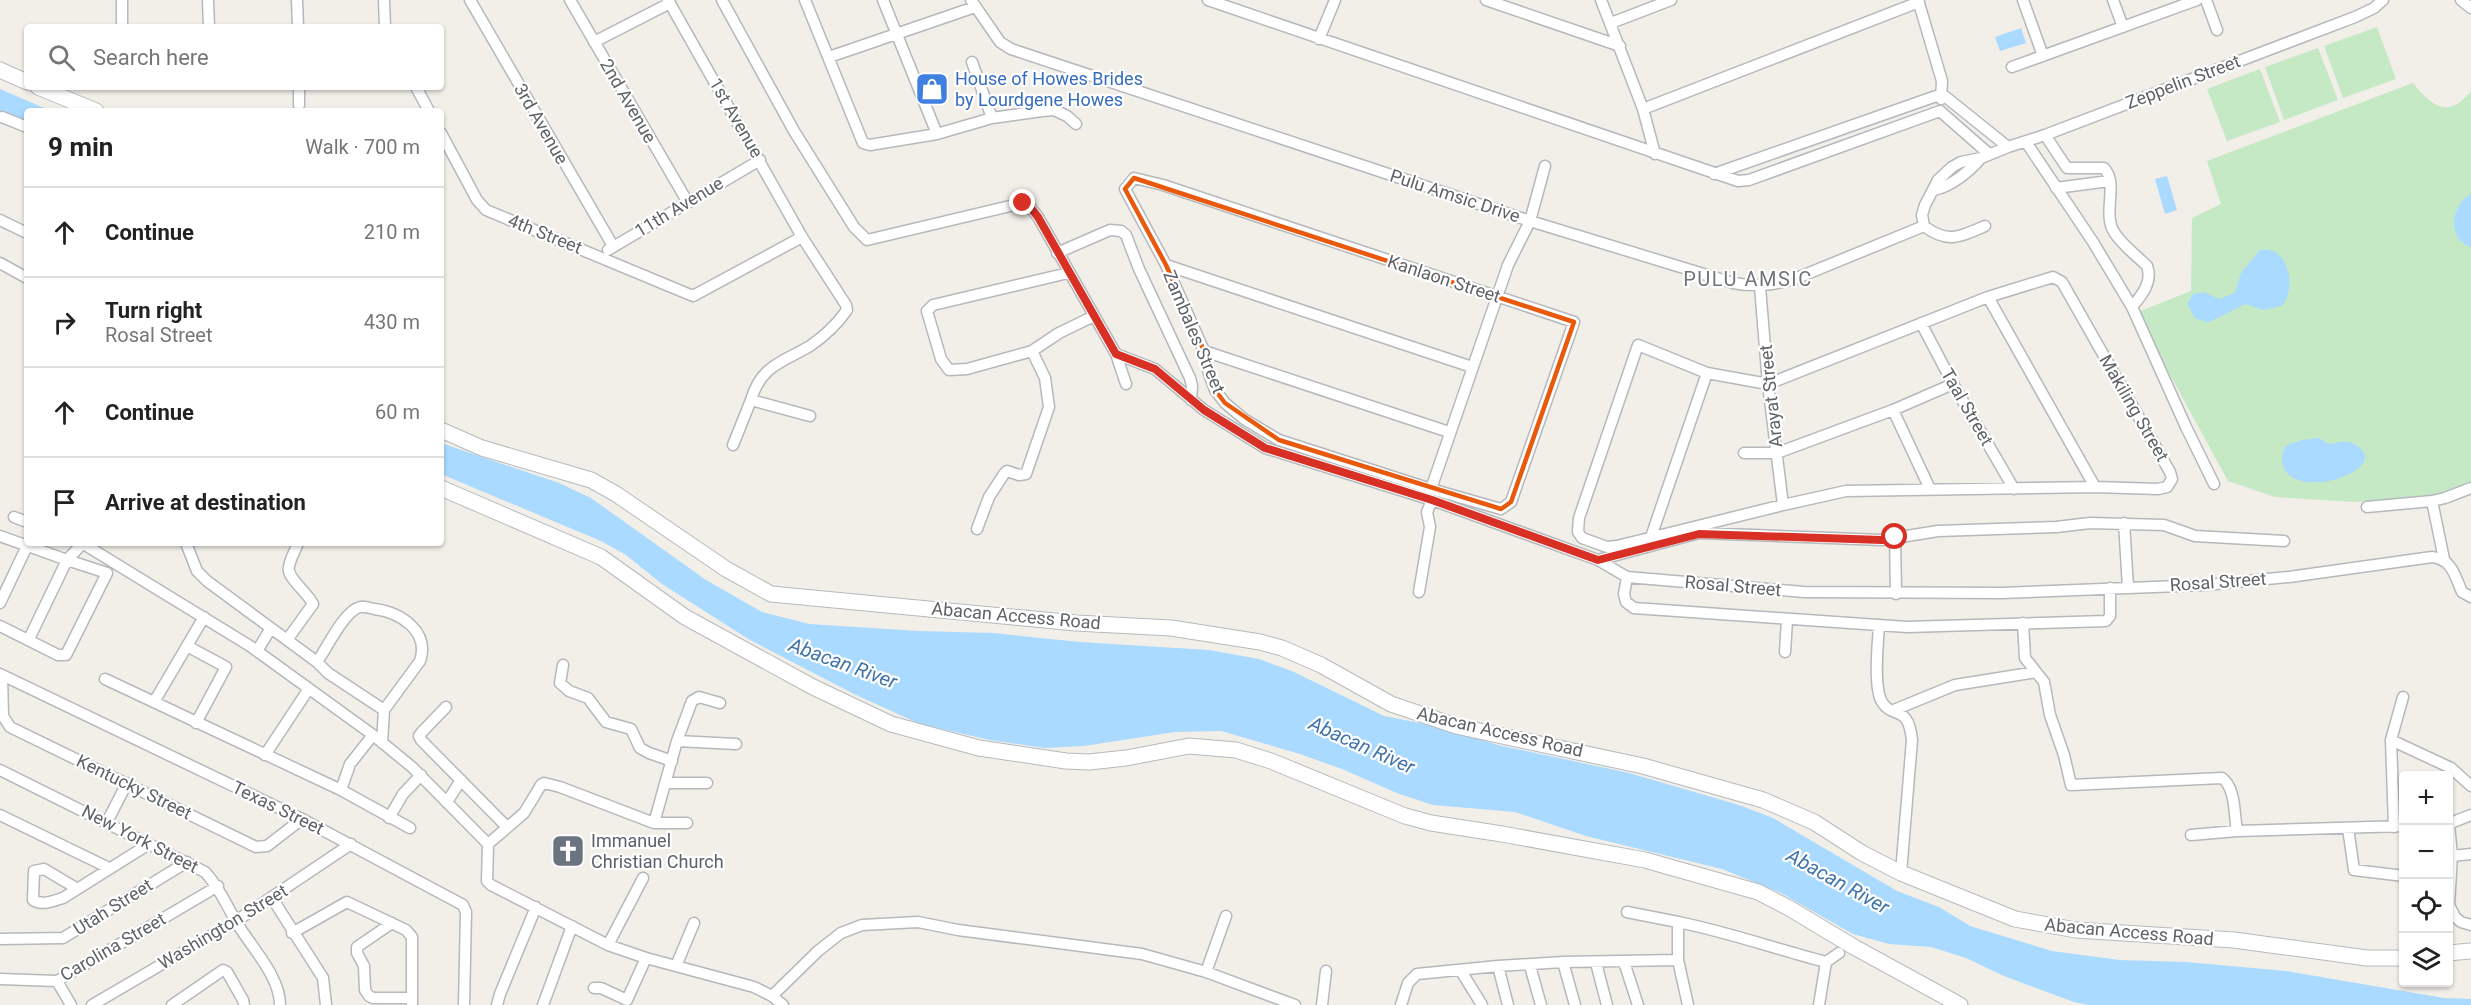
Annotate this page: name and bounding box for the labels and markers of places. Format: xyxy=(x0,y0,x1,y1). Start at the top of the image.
place label: House of Howes Brides by Lourdgene Howes xyxy=(955,68,1143,110)
shop icon: House of Howes Brides by Lourdgene Howes xyxy=(914,71,950,107)
place label: Immanuel Christian Church xyxy=(591,830,724,872)
church icon: Immanuel Christian Church xyxy=(550,833,586,869)

